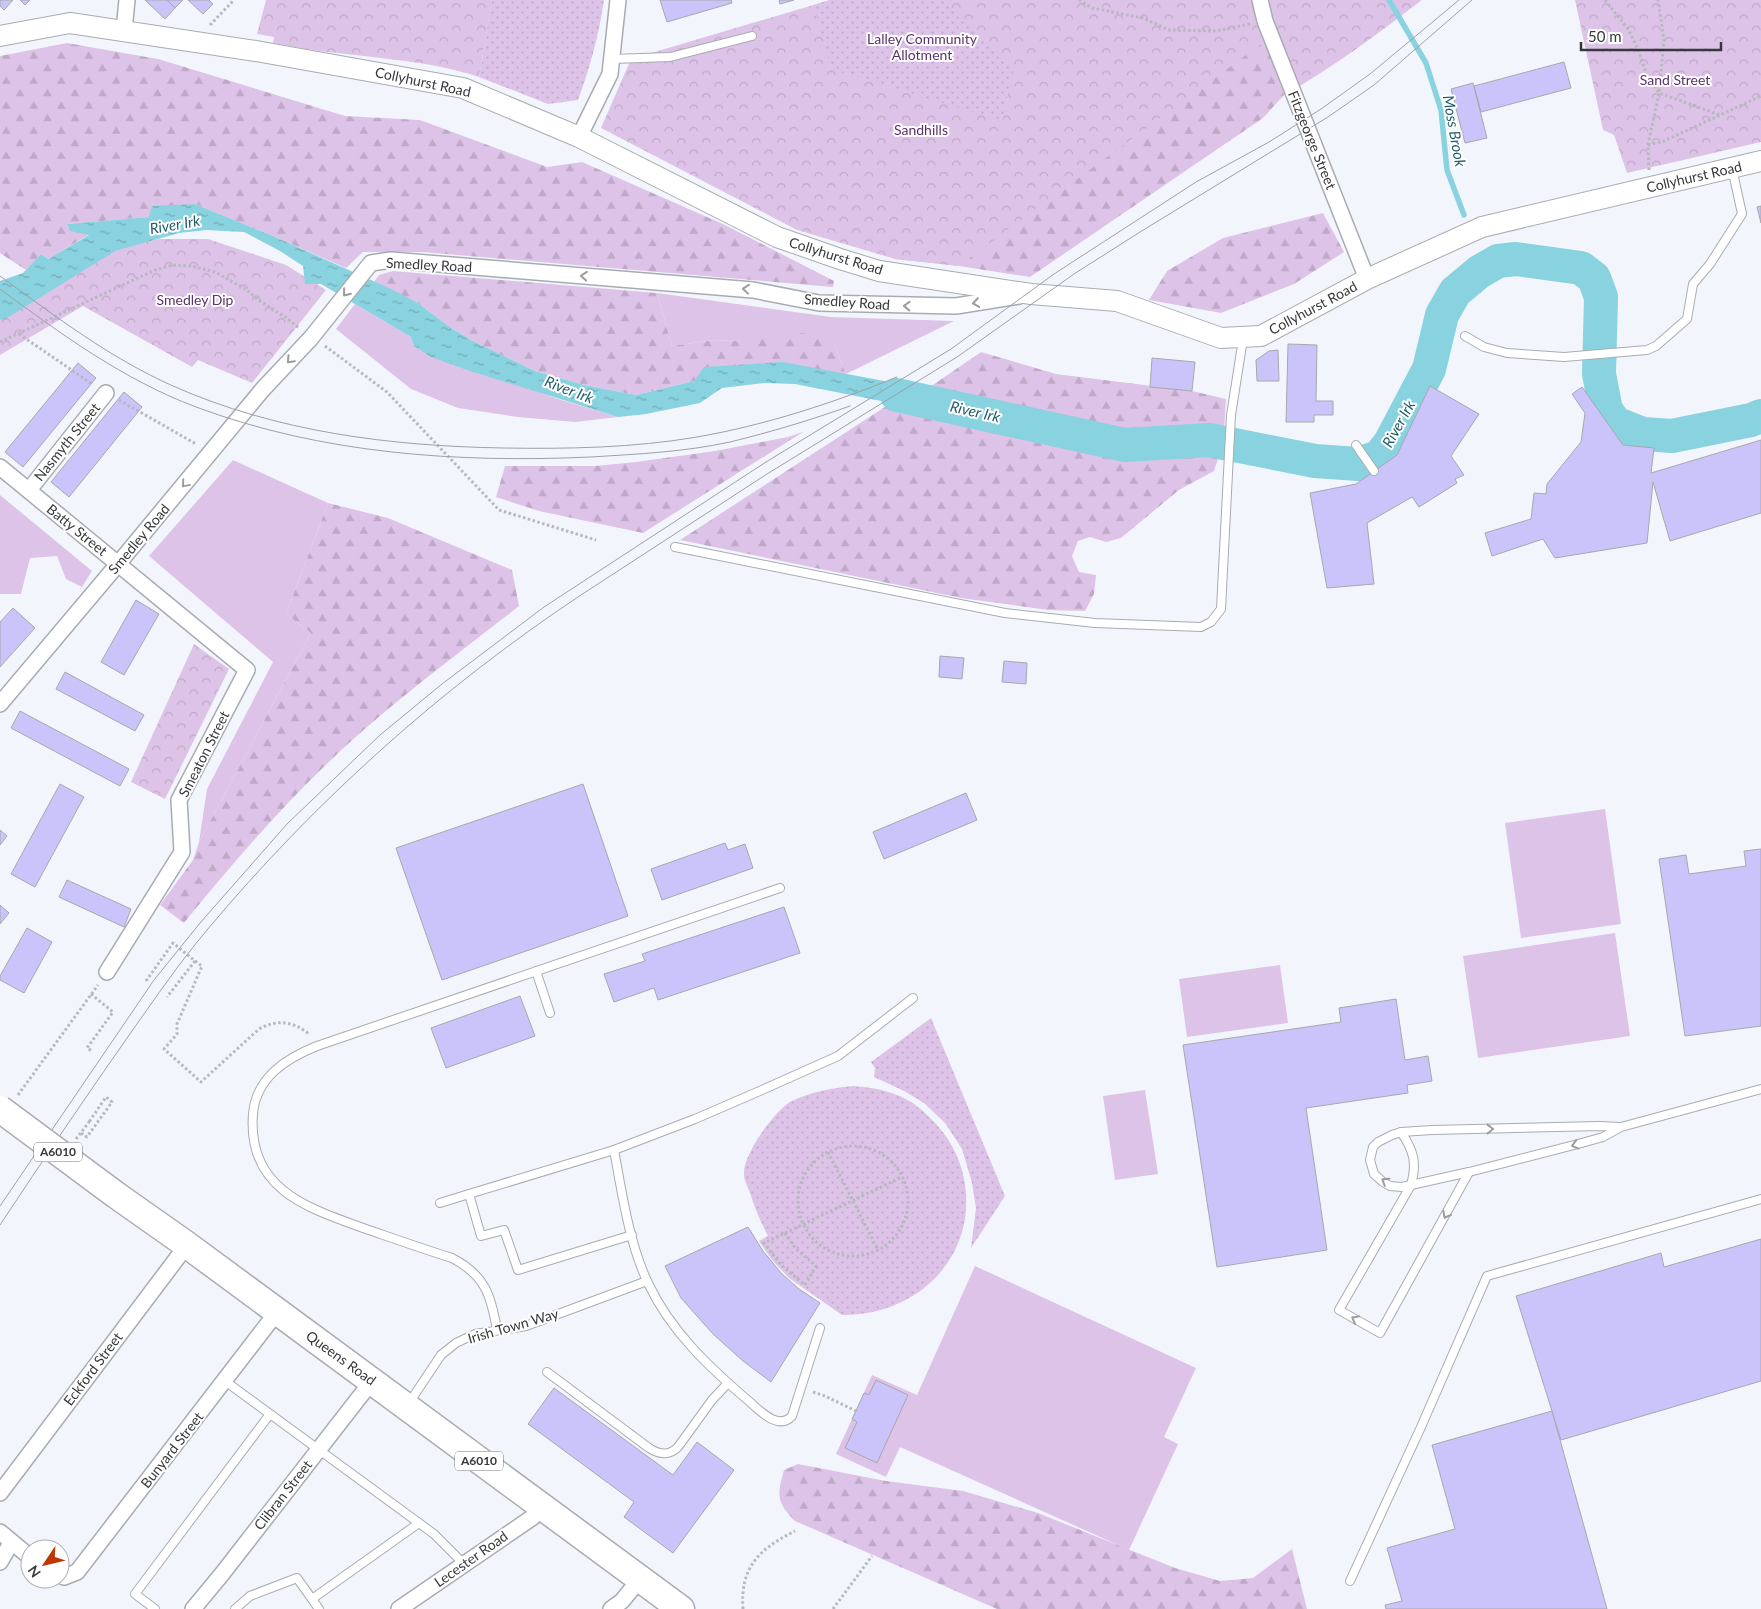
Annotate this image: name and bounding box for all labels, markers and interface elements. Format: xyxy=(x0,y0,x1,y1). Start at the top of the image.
scale bar xyxy=(1581,20,1721,52)
text: 50 m xyxy=(1588,27,1622,45)
park label: Lalley Community Allotment xyxy=(867,30,978,63)
street label: Collyhurst Road xyxy=(374,63,472,100)
park label: Sand Street xyxy=(1640,71,1710,88)
street label: Fitzgeorge Street xyxy=(1285,88,1340,192)
water label: Moss Brook xyxy=(1440,94,1470,169)
park label: Sandhills xyxy=(894,121,948,138)
street label: Collyhurst Road xyxy=(1645,157,1743,196)
water label: River Irk xyxy=(148,211,202,237)
street label: Collyhurst Road xyxy=(787,233,885,278)
street label: Smedley Road xyxy=(386,254,473,275)
one-way arrow xyxy=(580,271,588,282)
street label: Collyhurst Road xyxy=(1266,277,1360,338)
one-way arrow xyxy=(742,284,750,295)
one-way arrow xyxy=(344,287,352,296)
street label: Smedley Road xyxy=(803,290,891,313)
park label: Smedley Dip xyxy=(157,291,234,308)
one-way arrow xyxy=(972,298,981,308)
one-way arrow xyxy=(903,301,911,312)
one-way arrow xyxy=(287,355,296,364)
water label: River Irk xyxy=(542,372,597,407)
water label: River Irk xyxy=(1378,396,1419,450)
water label: River Irk xyxy=(948,397,1003,426)
street label: Nasmyth Street xyxy=(30,399,103,484)
one-way arrow xyxy=(182,478,190,487)
street label: Batty Street xyxy=(44,500,111,559)
street label: Smedley Road xyxy=(104,500,173,577)
street label: Smeaton Street xyxy=(175,708,233,800)
one-way arrow xyxy=(1487,1124,1495,1134)
one-way arrow xyxy=(1572,1139,1580,1149)
road number: A6010 xyxy=(34,1142,82,1162)
one-way arrow xyxy=(1381,1178,1390,1188)
one-way arrow xyxy=(1442,1210,1452,1219)
street label: Irish Town Way xyxy=(466,1304,561,1347)
one-way arrow xyxy=(1352,1315,1361,1325)
street label: Queens Road xyxy=(303,1327,380,1389)
street label: Eckford Street xyxy=(60,1329,126,1409)
street label: Bunyard Street xyxy=(137,1408,206,1491)
road number: A6010 xyxy=(455,1452,503,1470)
street label: Clibran Street xyxy=(250,1456,315,1533)
street label: Lecester Road xyxy=(431,1527,511,1590)
north arrow xyxy=(20,1539,70,1589)
text: N xyxy=(24,1562,44,1581)

